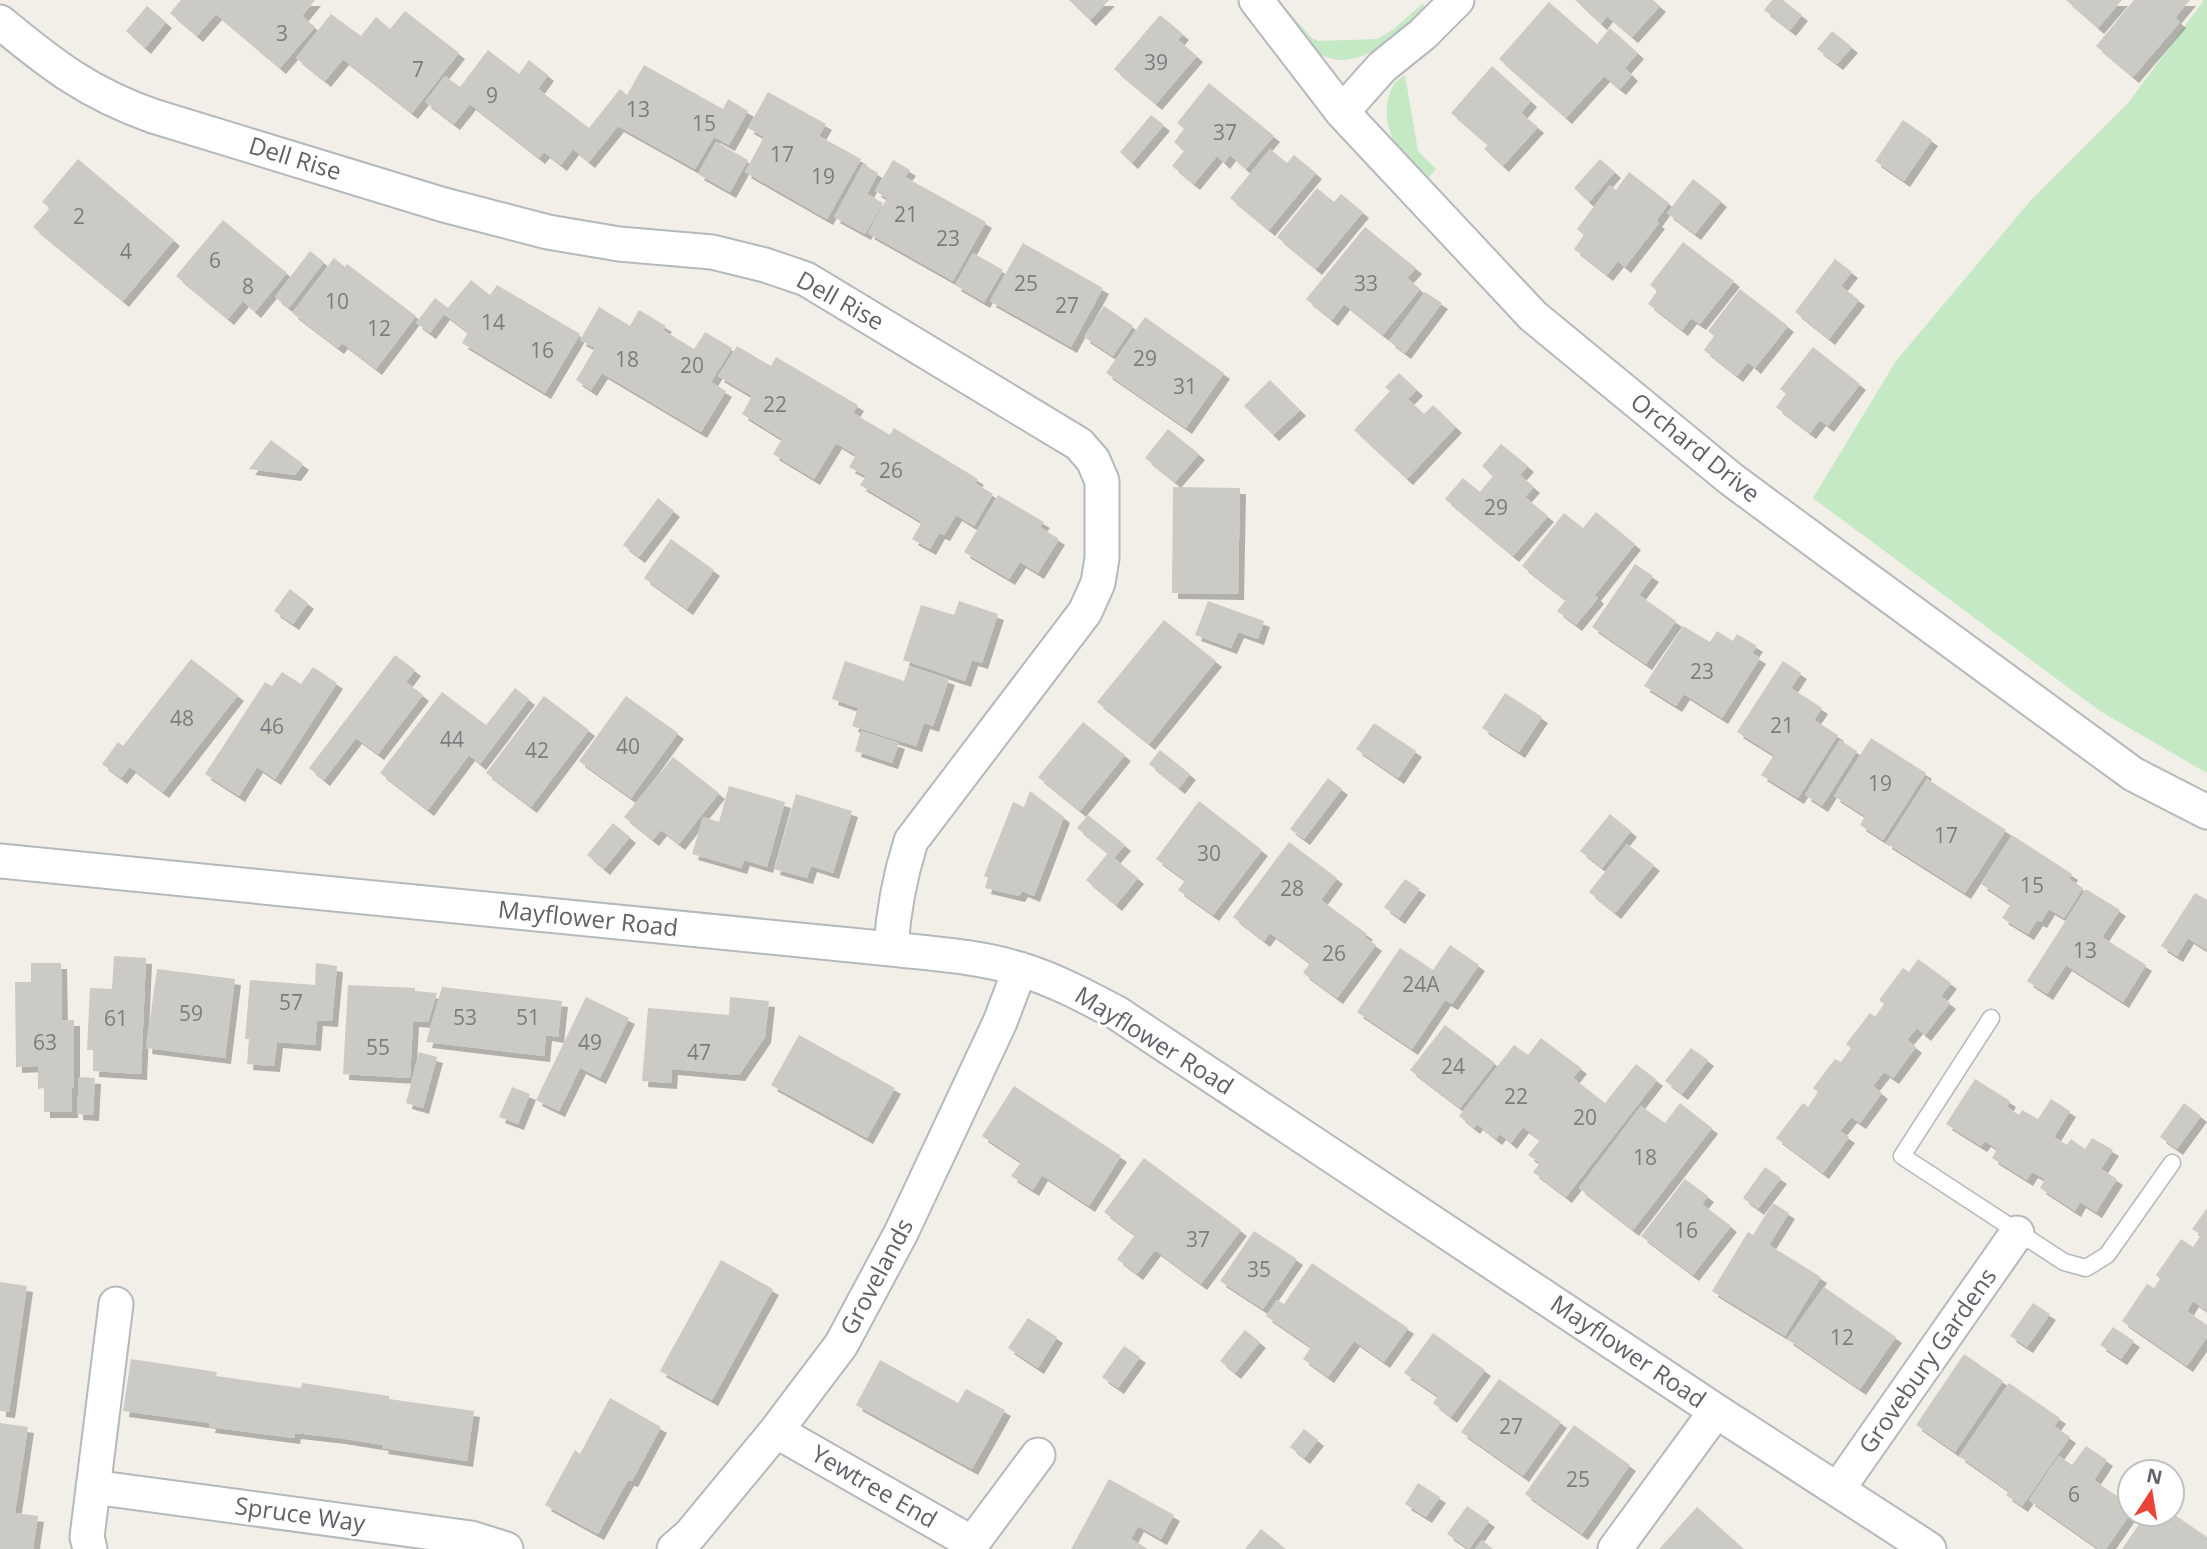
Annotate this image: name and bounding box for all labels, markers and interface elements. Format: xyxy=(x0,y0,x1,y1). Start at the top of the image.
house number: 3 xyxy=(276,19,288,47)
house number: 39 xyxy=(1144,48,1168,76)
house number: 7 xyxy=(412,55,424,83)
house number: 9 xyxy=(486,81,498,109)
house number: 13 xyxy=(626,95,650,123)
house number: 15 xyxy=(692,109,716,137)
house number: 37 xyxy=(1213,118,1237,146)
street label: Dell Rise xyxy=(245,128,346,187)
house number: 17 xyxy=(770,140,794,168)
house number: 19 xyxy=(811,162,835,190)
house number: 21 xyxy=(894,200,918,228)
house number: 2 xyxy=(73,202,85,230)
house number: 23 xyxy=(936,224,960,252)
house number: 4 xyxy=(120,237,132,265)
house number: 6 xyxy=(209,246,221,274)
street label: Dell Rise xyxy=(791,262,890,337)
house number: 25 xyxy=(1014,269,1038,297)
house number: 33 xyxy=(1354,269,1378,297)
house number: 8 xyxy=(242,272,254,300)
house number: 10 xyxy=(325,287,349,315)
house number: 27 xyxy=(1055,291,1079,319)
house number: 14 xyxy=(481,308,505,336)
house number: 12 xyxy=(367,314,391,342)
house number: 16 xyxy=(530,336,554,364)
house number: 29 xyxy=(1133,344,1157,372)
house number: 18 xyxy=(615,345,639,373)
house number: 20 xyxy=(680,351,704,379)
house number: 31 xyxy=(1173,372,1197,400)
street label: Orchard Drive xyxy=(1624,384,1768,509)
house number: 22 xyxy=(763,390,787,418)
house number: 26 xyxy=(879,456,903,484)
house number: 29 xyxy=(1484,493,1508,521)
house number: 23 xyxy=(1690,657,1714,685)
house number: 48 xyxy=(170,704,194,732)
house number: 21 xyxy=(1770,711,1794,739)
house number: 46 xyxy=(260,712,284,740)
house number: 44 xyxy=(440,725,464,753)
house number: 40 xyxy=(616,732,640,760)
house number: 42 xyxy=(525,736,549,764)
house number: 19 xyxy=(1868,769,1892,797)
house number: 17 xyxy=(1934,821,1958,849)
house number: 30 xyxy=(1197,839,1221,867)
house number: 15 xyxy=(2020,871,2044,899)
house number: 28 xyxy=(1280,874,1304,902)
street label: Mayflower Road xyxy=(496,892,680,943)
house number: 13 xyxy=(2073,936,2097,964)
house number: 26 xyxy=(1322,939,1346,967)
house number: 24A xyxy=(1402,970,1440,998)
street label: Mayflower Road xyxy=(1069,978,1240,1102)
house number: 57 xyxy=(279,988,303,1016)
house number: 59 xyxy=(179,999,203,1027)
house number: 53 xyxy=(453,1003,477,1031)
house number: 51 xyxy=(516,1003,540,1031)
house number: 61 xyxy=(104,1004,128,1032)
house number: 63 xyxy=(33,1028,57,1056)
house number: 49 xyxy=(578,1028,602,1056)
house number: 55 xyxy=(366,1033,390,1061)
house number: 47 xyxy=(687,1038,711,1066)
house number: 24 xyxy=(1441,1052,1465,1080)
house number: 22 xyxy=(1504,1082,1528,1110)
house number: 20 xyxy=(1573,1103,1597,1131)
house number: 18 xyxy=(1633,1143,1657,1171)
street label: Grovelands xyxy=(831,1212,920,1340)
house number: 16 xyxy=(1674,1216,1698,1244)
house number: 37 xyxy=(1186,1225,1210,1253)
house number: 35 xyxy=(1247,1255,1271,1283)
street label: Grovebury Gardens xyxy=(1850,1261,2003,1460)
street label: Mayflower Road xyxy=(1545,1286,1713,1415)
house number: 12 xyxy=(1830,1323,1854,1351)
house number: 27 xyxy=(1499,1412,1523,1440)
street label: Yewtree End xyxy=(806,1436,944,1535)
north arrow xyxy=(2116,1458,2186,1528)
text: N xyxy=(2144,1462,2165,1491)
house number: 25 xyxy=(1566,1465,1590,1493)
house number: 6 xyxy=(2068,1480,2080,1508)
street label: Spruce Way xyxy=(233,1488,368,1539)

